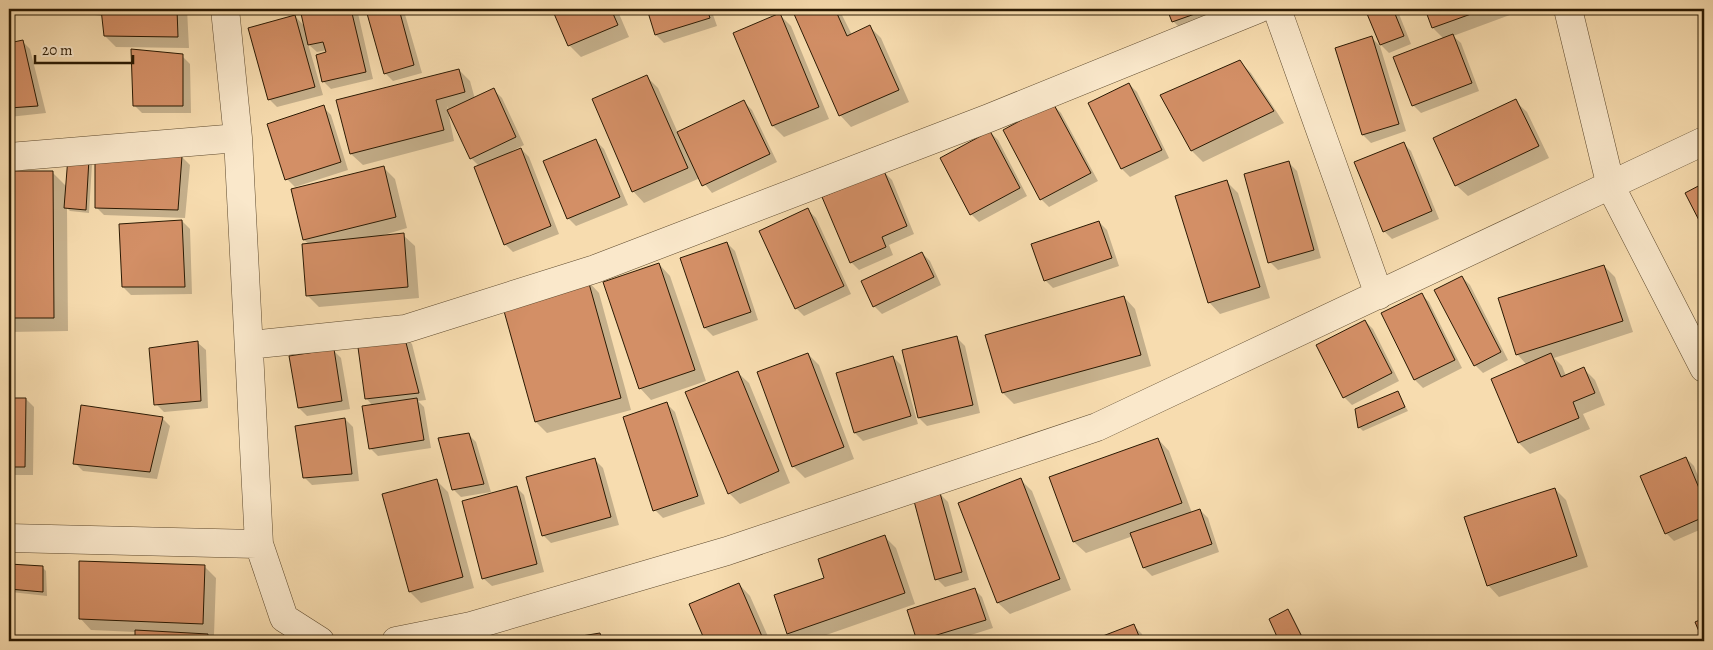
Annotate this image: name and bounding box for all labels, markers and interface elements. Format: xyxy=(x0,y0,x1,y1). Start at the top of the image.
scale bar xyxy=(35,32,132,64)
text: 20 m xyxy=(42,40,73,60)

